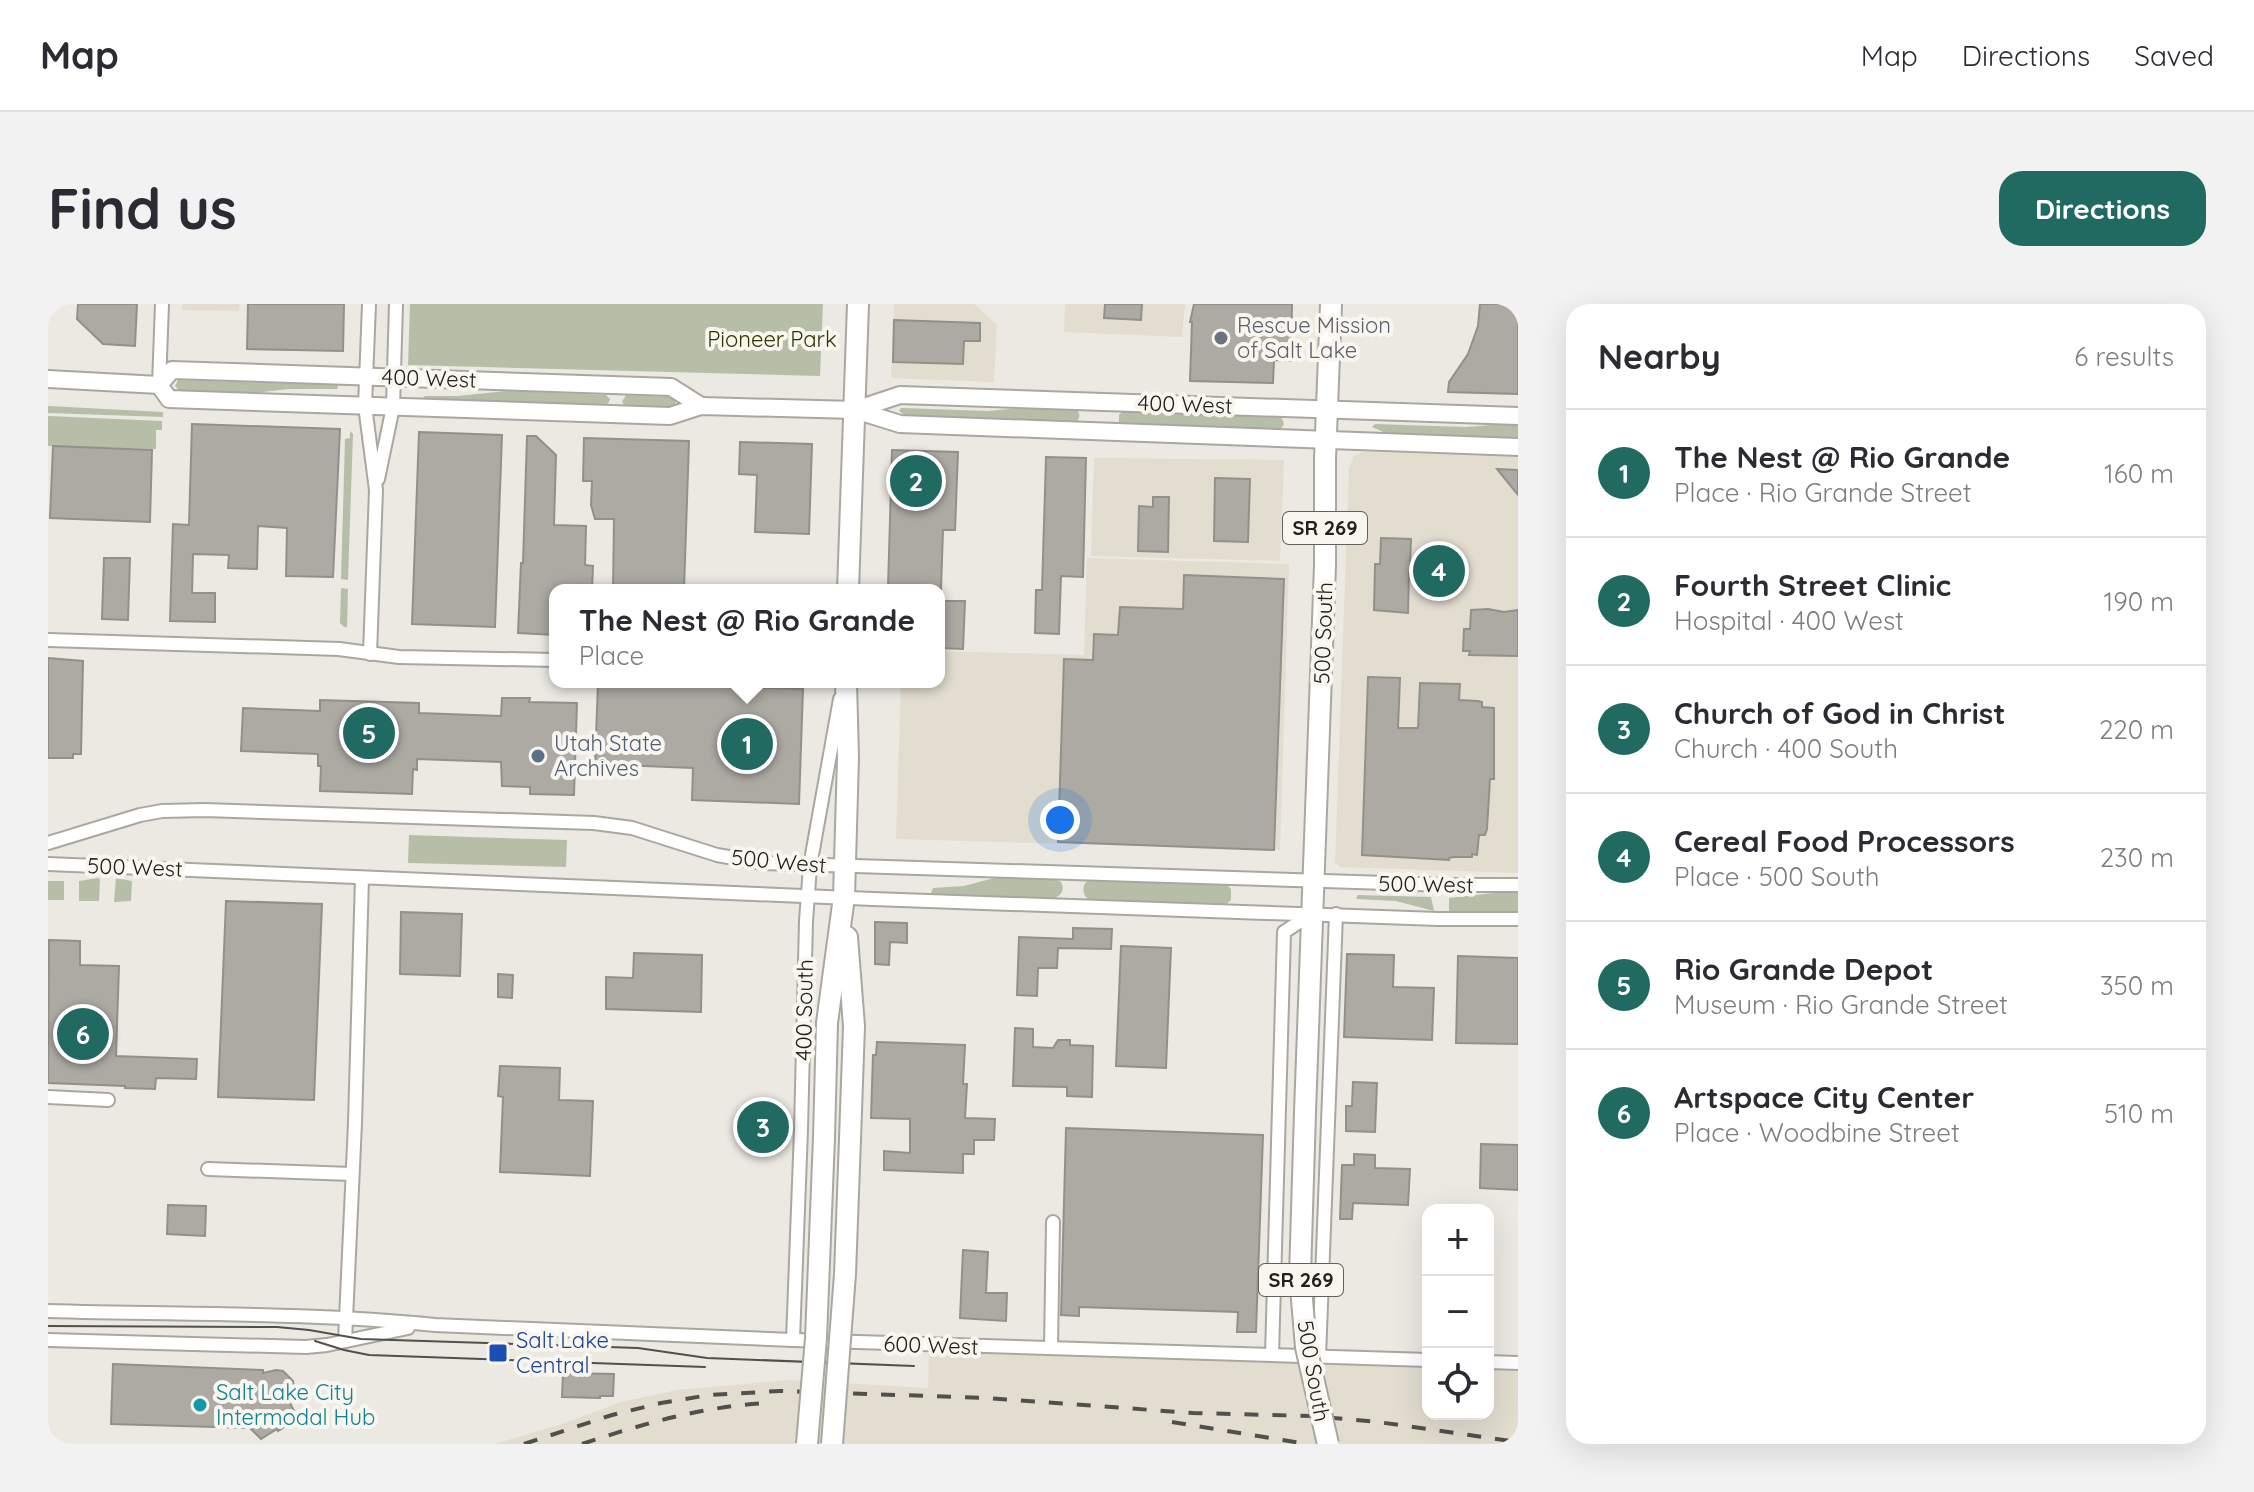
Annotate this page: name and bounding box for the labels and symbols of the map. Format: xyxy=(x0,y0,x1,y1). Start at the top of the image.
place label: Rescue Mission of Salt Lake xyxy=(1237,311,1391,364)
park label: Pioneer Park xyxy=(707,325,837,353)
marker: Rescue Mission of Salt Lake xyxy=(1212,329,1230,347)
street label: 400 West xyxy=(381,362,477,394)
street label: 400 West xyxy=(1137,388,1233,420)
pin: 2 xyxy=(890,451,942,511)
road number: SR 269 xyxy=(1283,512,1367,544)
pin: 4 xyxy=(1413,541,1465,601)
street label: 500 South xyxy=(1307,581,1339,685)
pin: 5 xyxy=(343,703,395,763)
pin: 1 xyxy=(721,714,773,774)
place label: Utah State Archives xyxy=(554,729,662,782)
marker: Utah State Archives xyxy=(529,747,547,765)
your location xyxy=(1040,800,1080,840)
street label: 500 West xyxy=(730,843,828,879)
street label: 500 West xyxy=(87,851,183,883)
street label: 500 West xyxy=(1378,869,1474,899)
street label: 400 South xyxy=(789,959,819,1061)
pin: 6 xyxy=(57,1004,109,1064)
pin: 3 xyxy=(737,1097,789,1157)
road number: SR 269 xyxy=(1259,1264,1343,1296)
street label: 500 South xyxy=(1291,1318,1337,1424)
place label: Salt Lake Central xyxy=(516,1326,609,1379)
street label: 600 West xyxy=(883,1329,979,1361)
marker: Salt Lake Central xyxy=(487,1342,509,1364)
place label: Salt Lake City Intermodal Hub xyxy=(216,1378,375,1431)
marker: Salt Lake City Intermodal Hub xyxy=(191,1396,209,1414)

